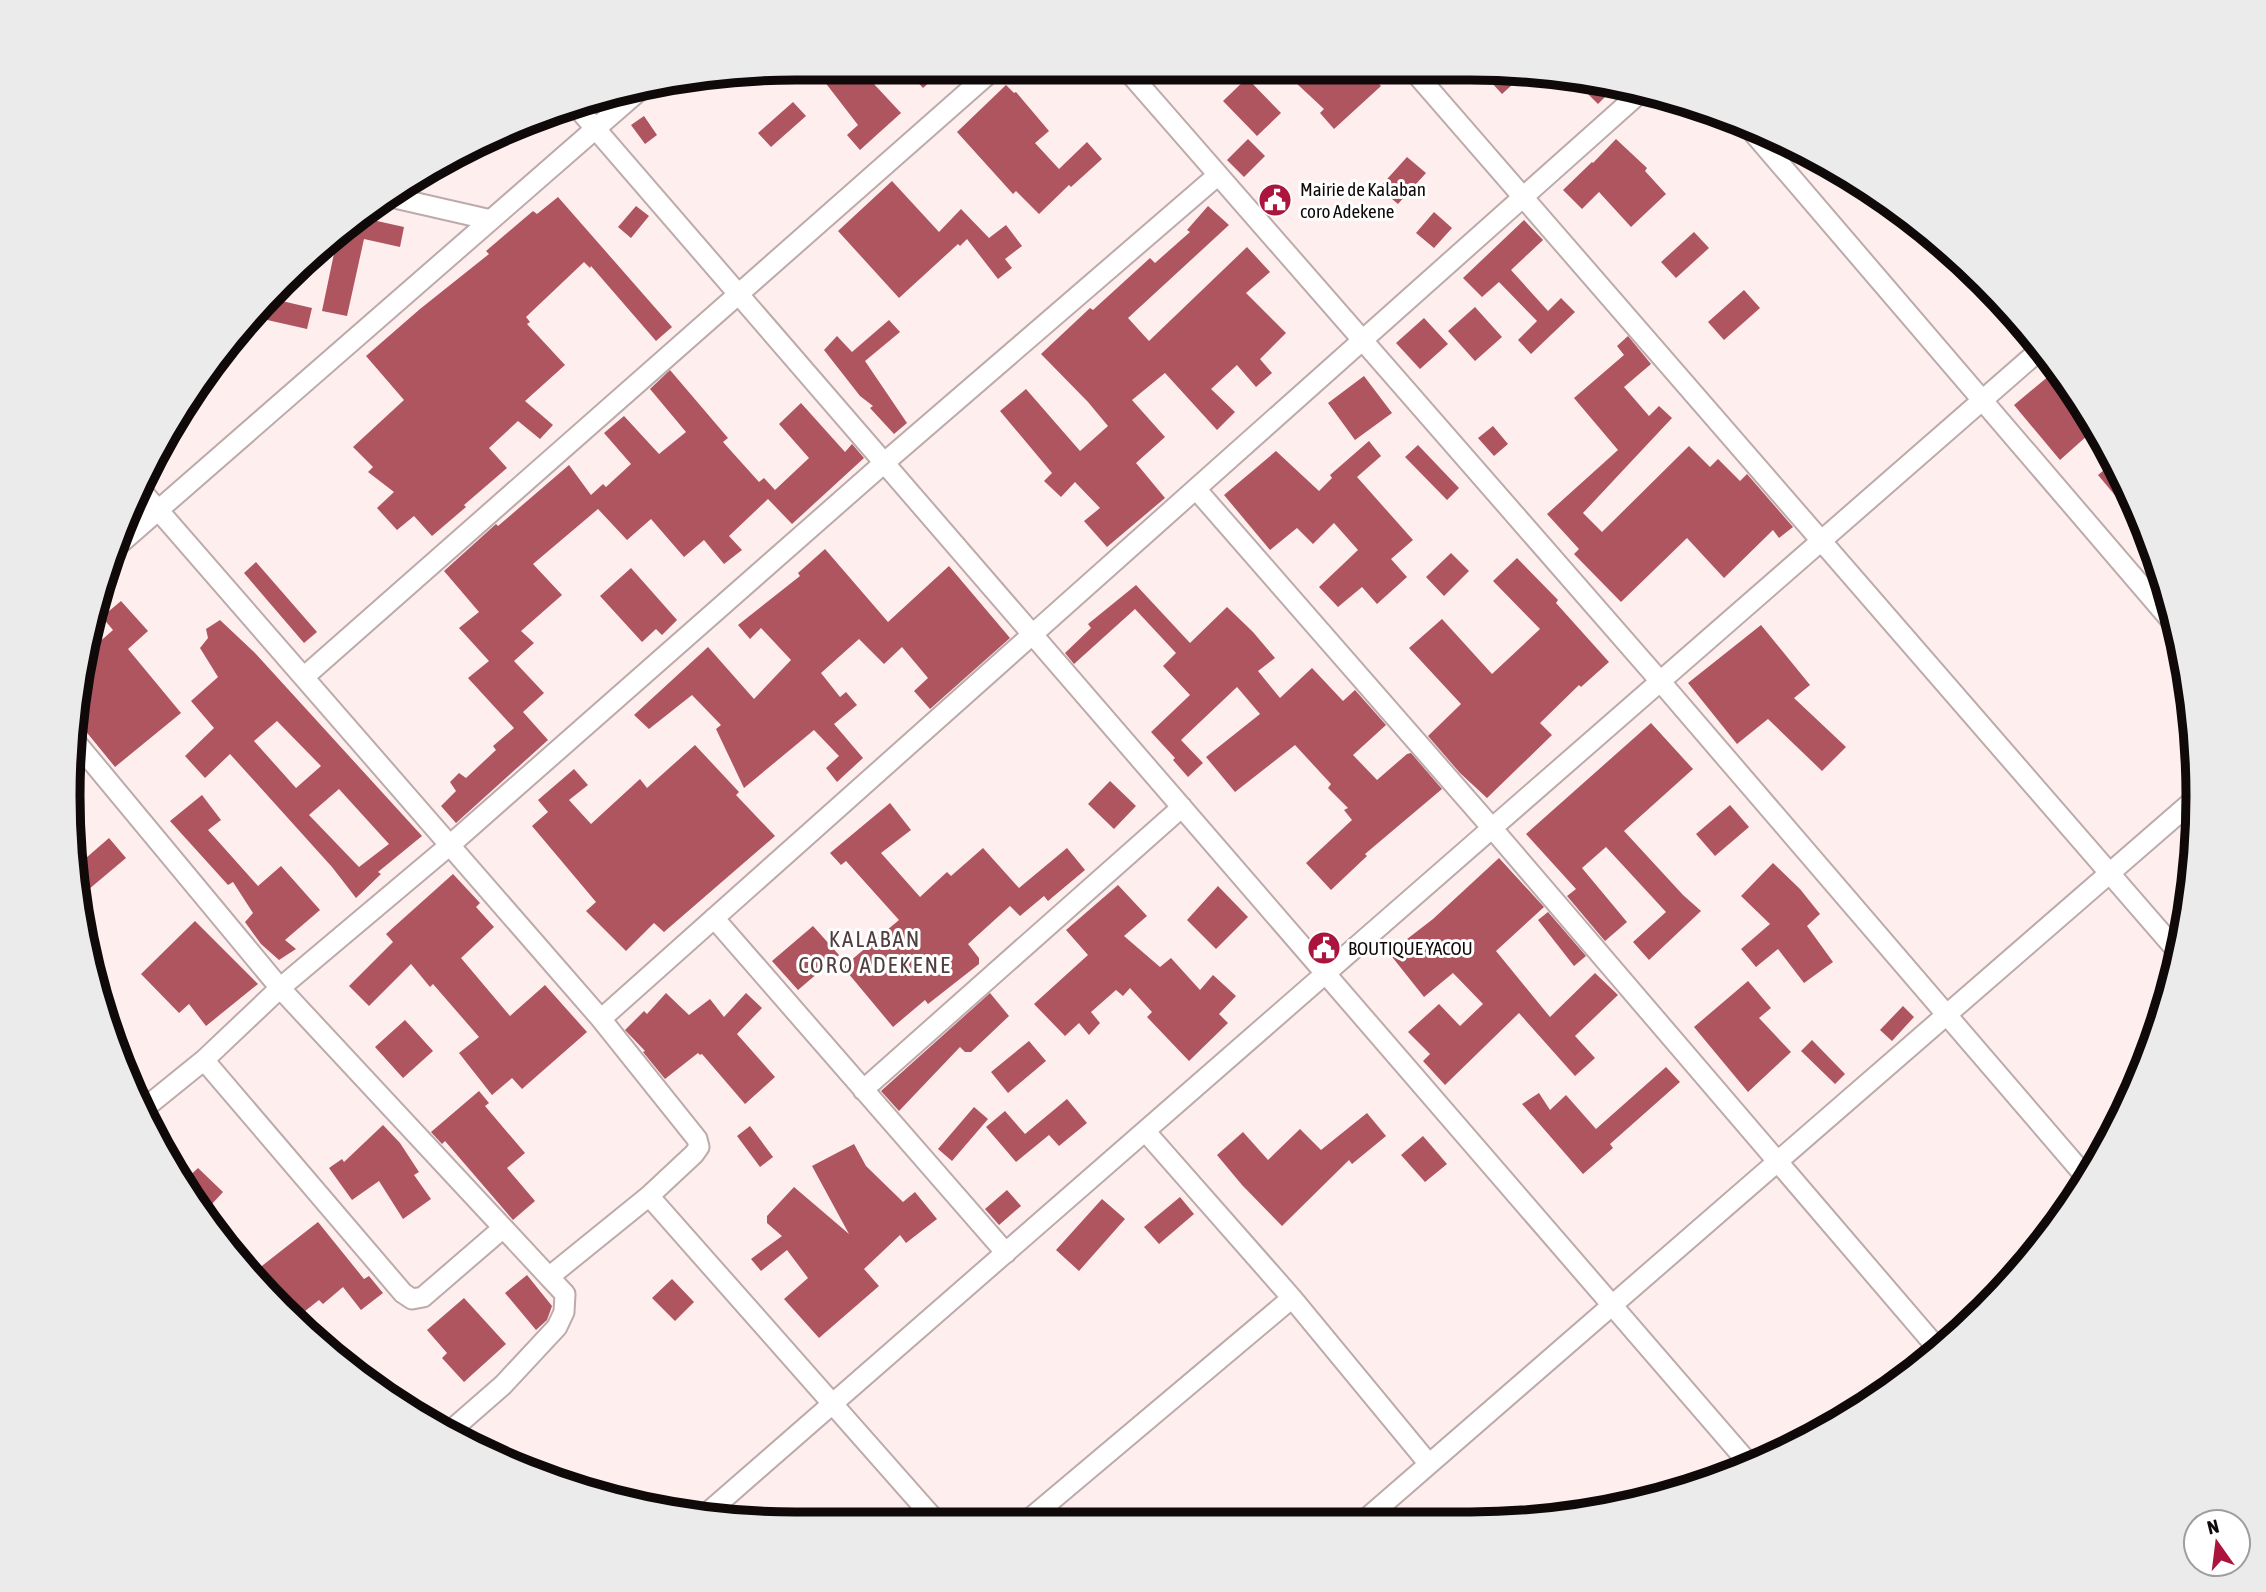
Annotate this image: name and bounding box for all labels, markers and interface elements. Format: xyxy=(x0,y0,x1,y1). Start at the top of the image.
place label: Mairie de Kalaban coro Adekene xyxy=(1300,178,1426,222)
public building icon: Mairie de Kalaban coro Adekene xyxy=(1256,181,1294,219)
district label: KALABAN CORO ADEKENE xyxy=(798,926,952,978)
public building icon: BOUTIQUE YACOU xyxy=(1305,929,1343,967)
place label: BOUTIQUE YACOU xyxy=(1348,937,1473,959)
north arrow xyxy=(2182,1508,2252,1578)
text: N xyxy=(2205,1514,2221,1539)

